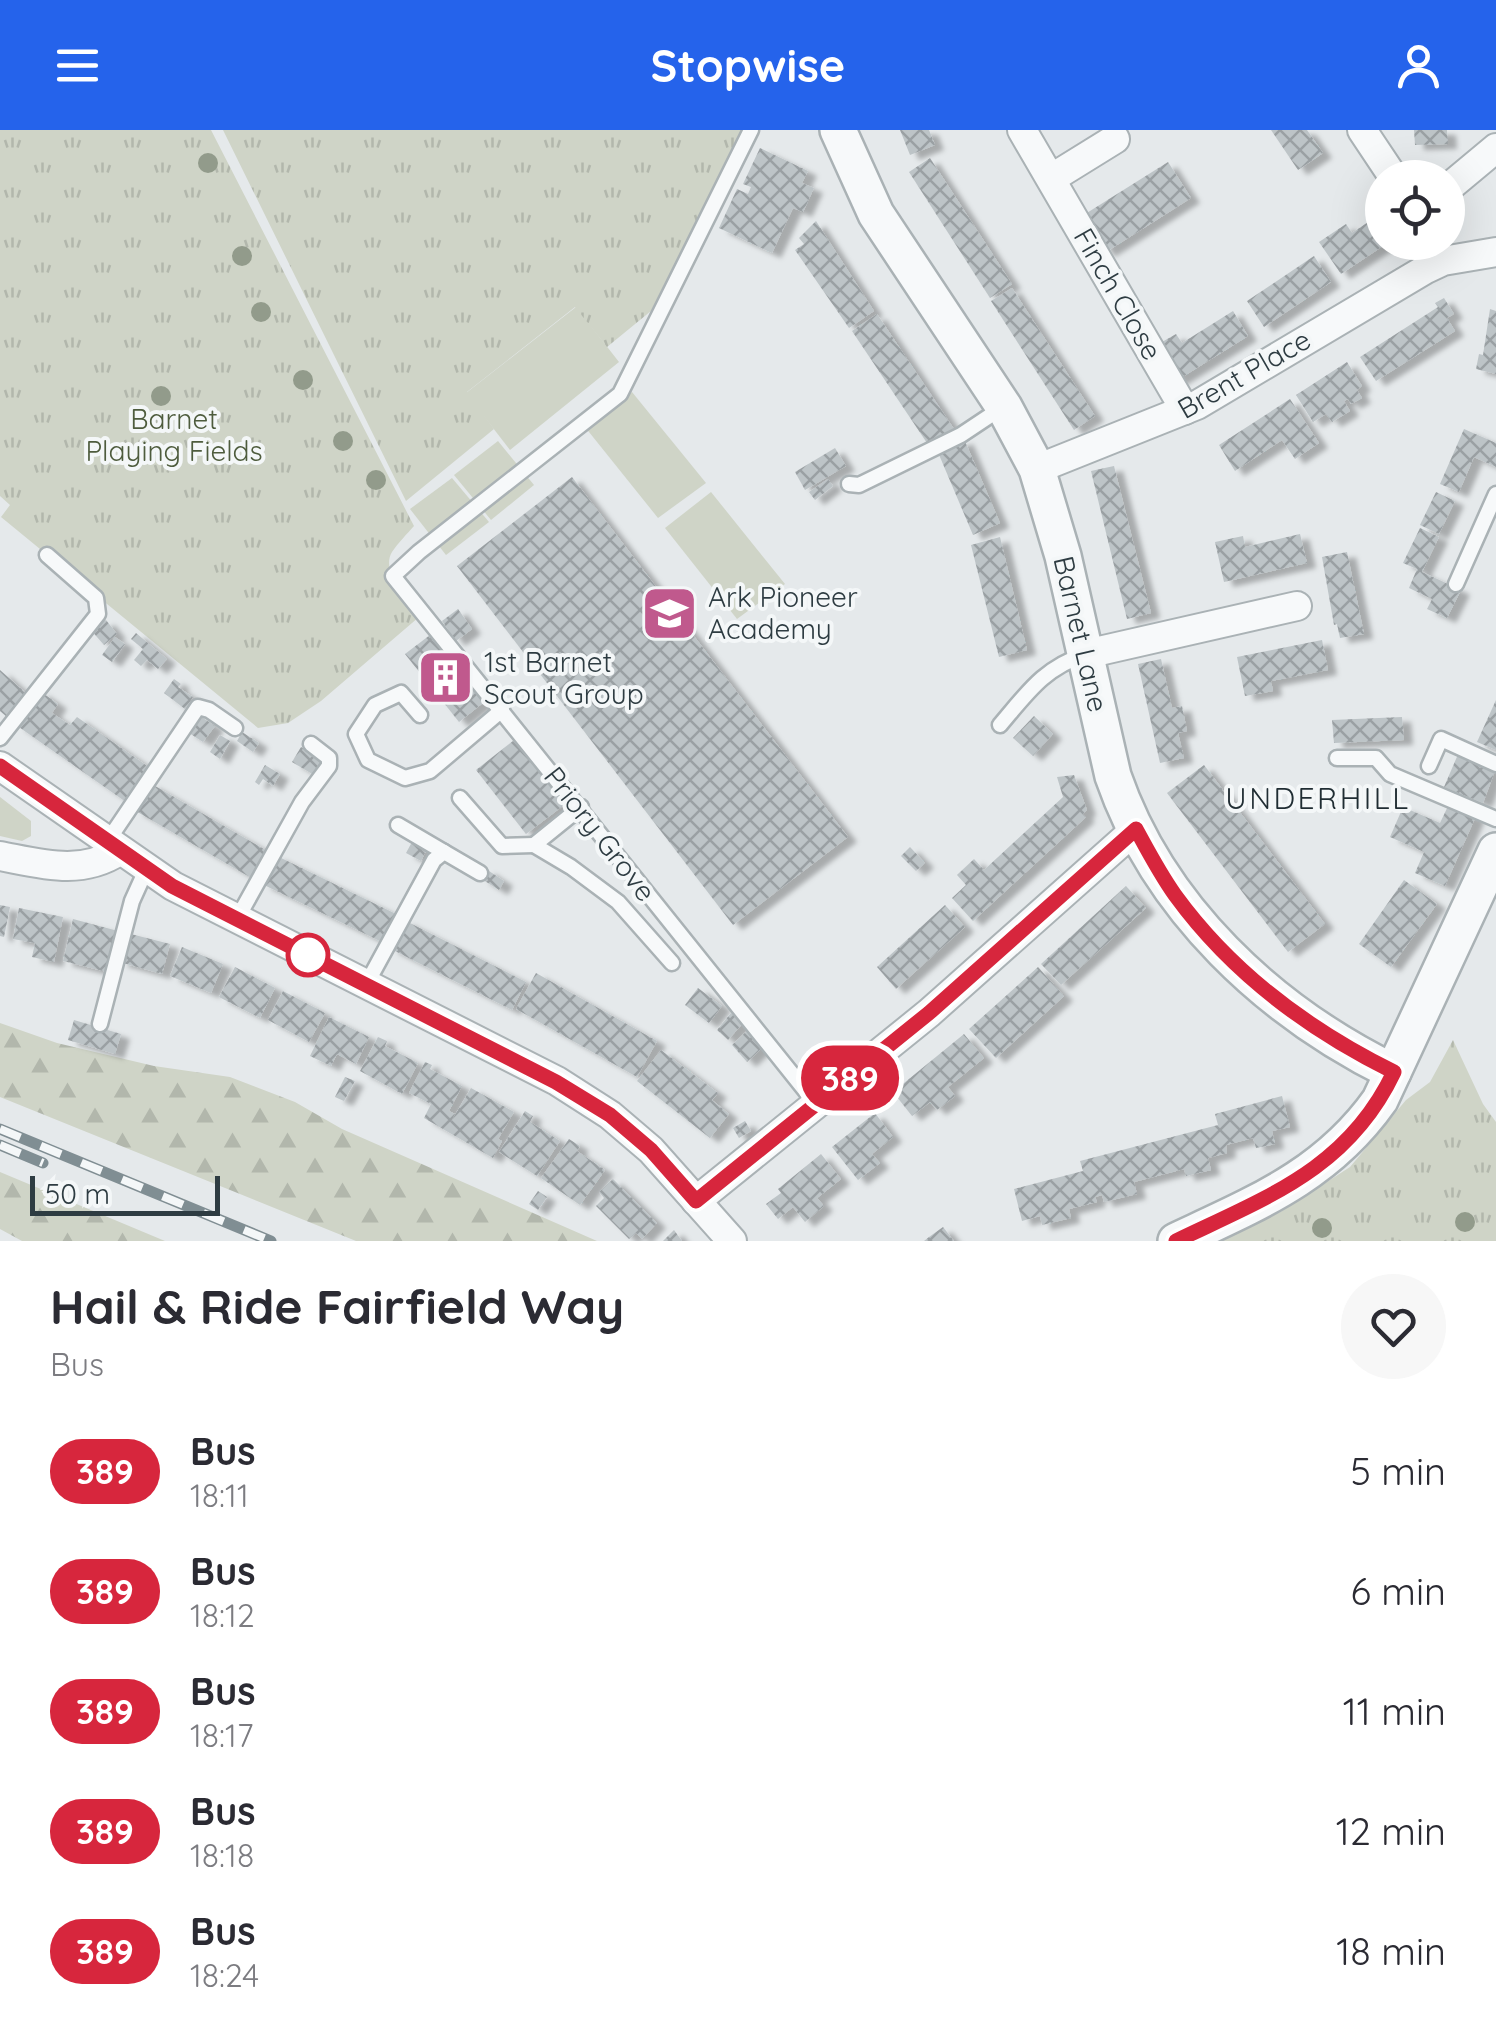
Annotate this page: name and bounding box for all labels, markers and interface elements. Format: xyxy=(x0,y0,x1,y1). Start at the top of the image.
text: Stopwise xyxy=(651,37,845,93)
icon: menu xyxy=(50,38,105,93)
icon: person xyxy=(1391,38,1446,93)
map controls xyxy=(1365,160,1465,260)
button: locate xyxy=(1365,160,1465,260)
street label: Finch Close xyxy=(1067,222,1170,366)
street label: Brent Place xyxy=(1171,321,1317,426)
park label: Barnet Playing Fields xyxy=(85,401,263,468)
street label: Barnet Lane xyxy=(1047,552,1116,715)
place label: Ark Pioneer Academy xyxy=(708,579,858,646)
school or university icon: Ark Pioneer Academy xyxy=(639,583,699,643)
place label: 1st Barnet Scout Group xyxy=(484,644,644,711)
building icon: 1st Barnet Scout Group xyxy=(415,648,475,708)
street label: Priory Grove xyxy=(537,759,664,908)
district label: UNDERHILL xyxy=(1225,779,1411,817)
unlabelled marker xyxy=(287,934,329,976)
line badge: 389 xyxy=(792,1046,908,1110)
text: 389 xyxy=(821,1056,879,1100)
scale bar xyxy=(30,1171,220,1216)
text: 50 m xyxy=(45,1176,110,1211)
button: heart xyxy=(1341,1274,1446,1379)
text: Hail & Ride Fairfield Way xyxy=(50,1276,624,1336)
text: Bus xyxy=(50,1344,104,1384)
text: Bus xyxy=(190,1427,256,1475)
text: 5 min xyxy=(1350,1447,1446,1495)
text: 389 xyxy=(76,1449,134,1493)
text: 18:11 xyxy=(190,1475,249,1515)
text: Bus xyxy=(190,1547,256,1595)
text: 6 min xyxy=(1350,1567,1446,1615)
text: 389 xyxy=(76,1569,134,1613)
text: 18:12 xyxy=(190,1595,255,1635)
text: Bus xyxy=(190,1667,256,1715)
text: 11 min xyxy=(1343,1687,1446,1735)
text: 389 xyxy=(76,1689,134,1733)
text: 18:17 xyxy=(190,1715,253,1755)
text: Bus xyxy=(190,1787,256,1835)
text: 12 min xyxy=(1336,1807,1446,1855)
text: 389 xyxy=(76,1809,134,1853)
text: 18:18 xyxy=(190,1835,254,1875)
text: Bus xyxy=(190,1907,256,1955)
text: 18 min xyxy=(1336,1927,1446,1975)
text: 389 xyxy=(76,1929,134,1973)
text: 18:24 xyxy=(190,1955,259,1995)

